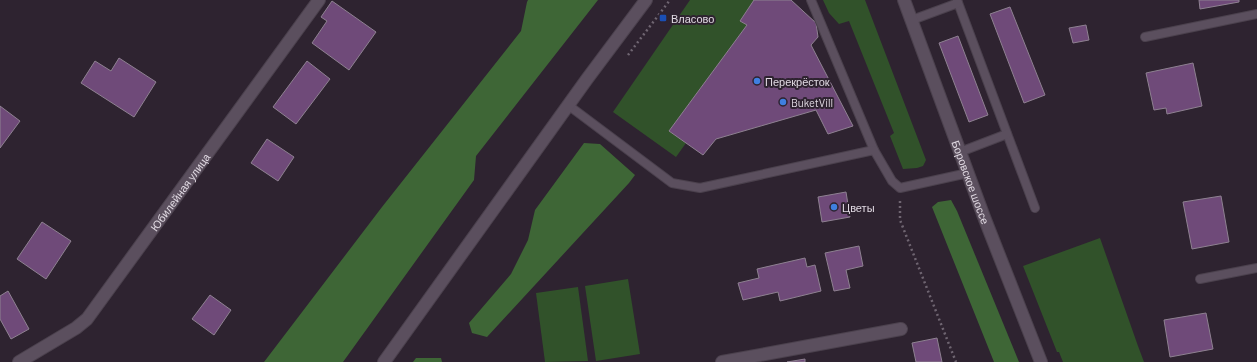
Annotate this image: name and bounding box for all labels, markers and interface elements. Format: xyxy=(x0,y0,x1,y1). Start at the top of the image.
place label: Власово xyxy=(671,12,714,25)
marker: Власово xyxy=(658,13,668,23)
place label: Перекрёсток xyxy=(765,75,830,88)
marker: Перекрёсток xyxy=(752,76,762,86)
place label: BuketVill xyxy=(791,96,833,109)
marker: BuketVill xyxy=(778,97,788,107)
street label: Боровское шоссе xyxy=(950,138,993,226)
street label: Юбилейная улица xyxy=(147,150,213,233)
place label: Цветы xyxy=(842,201,875,214)
marker: Цветы xyxy=(829,202,839,212)

